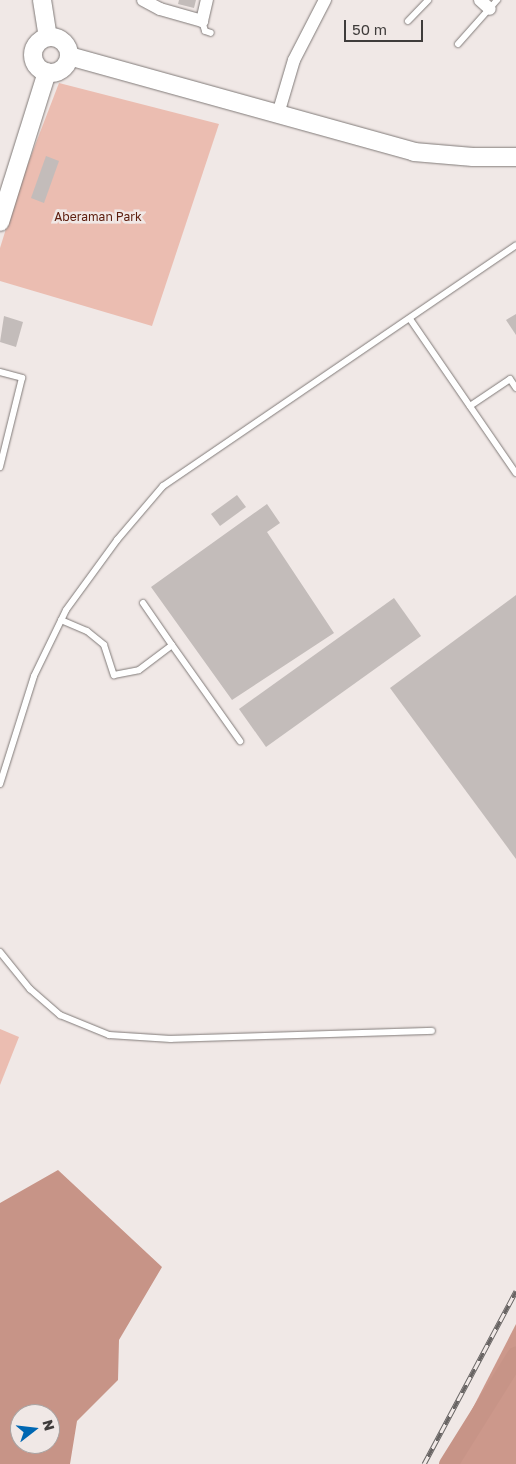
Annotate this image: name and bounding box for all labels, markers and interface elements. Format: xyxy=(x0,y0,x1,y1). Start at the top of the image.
scale bar xyxy=(346,10,425,42)
text: 50 m xyxy=(352,20,387,38)
park label: Aberaman Park xyxy=(54,210,142,224)
north arrow xyxy=(10,1404,60,1454)
text: N xyxy=(39,1418,59,1432)

